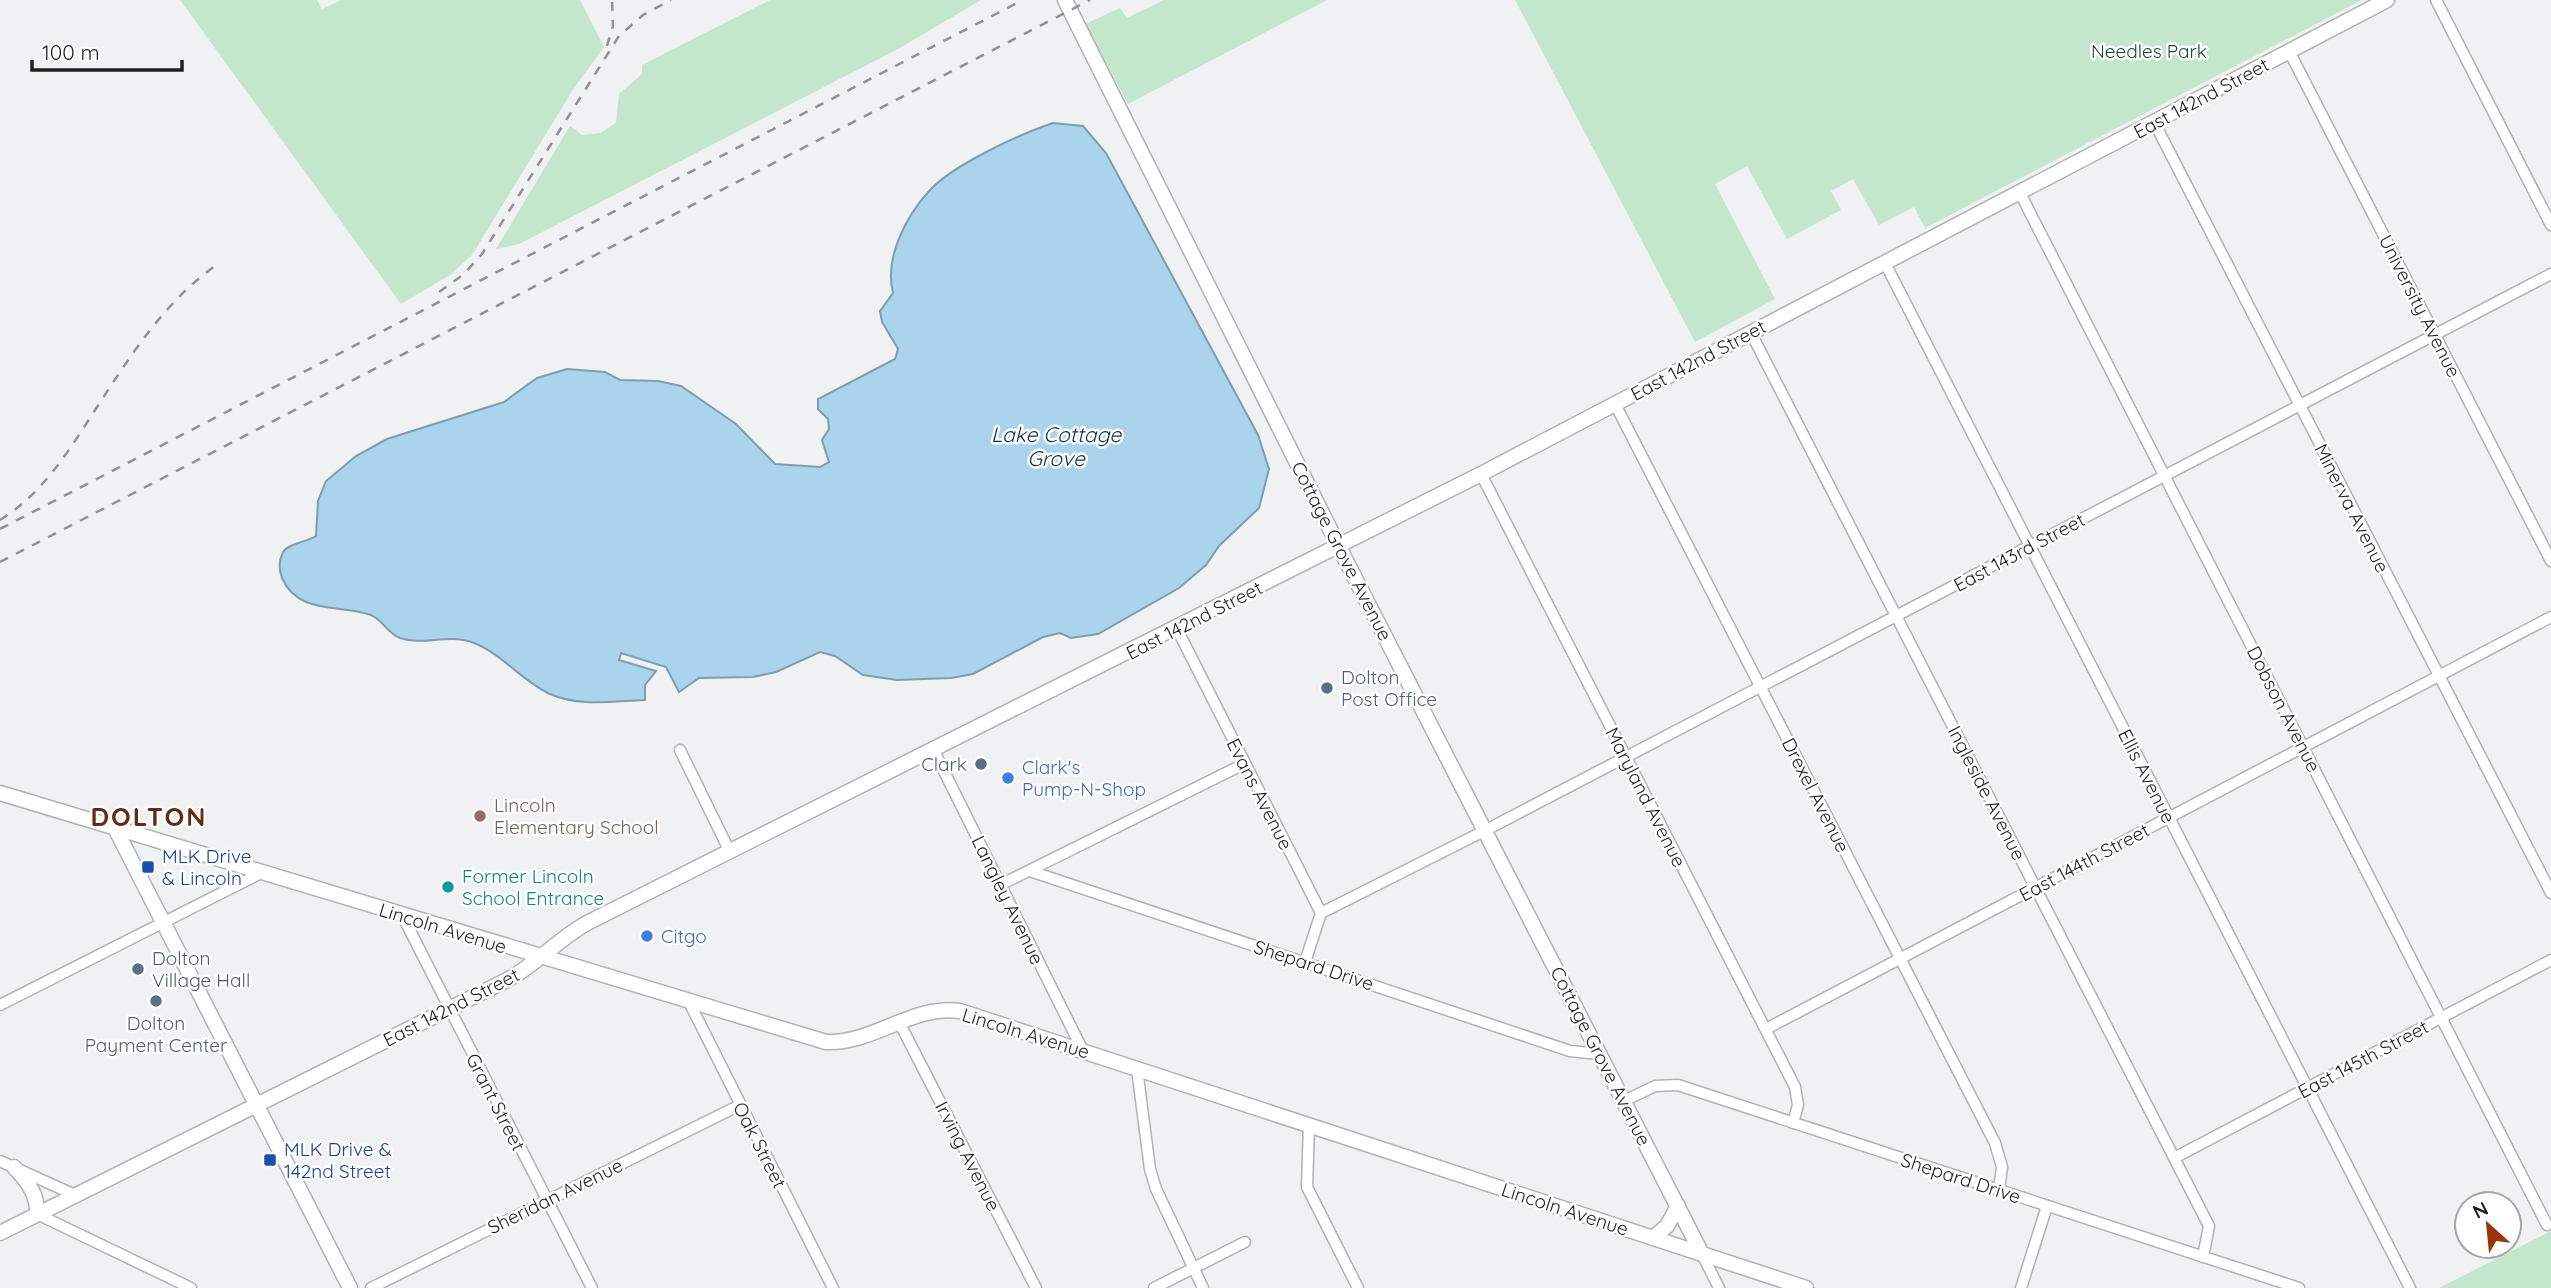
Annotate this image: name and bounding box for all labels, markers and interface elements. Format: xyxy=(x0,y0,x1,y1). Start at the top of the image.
scale bar xyxy=(32,28,182,72)
text: 100 m xyxy=(42,39,100,65)
park label: Needles Park xyxy=(2091,39,2207,63)
street label: East 142nd Street xyxy=(2129,52,2273,144)
street label: University Avenue xyxy=(2374,231,2466,381)
street label: East 142nd Street xyxy=(1626,314,1770,406)
water label: Lake Cottage Grove xyxy=(991,421,1122,471)
street label: Minerva Avenue xyxy=(2309,440,2395,576)
street label: Cottage Grove Avenue xyxy=(1286,457,1398,645)
street label: East 143rd Street xyxy=(1949,507,2089,597)
street label: East 142nd Street xyxy=(1122,575,1266,665)
street label: Dobson Avenue xyxy=(2242,642,2326,776)
place label: Dolton Post Office xyxy=(1341,665,1437,711)
marker: Dolton Post Office xyxy=(1319,680,1335,696)
street label: Ingleside Avenue xyxy=(1943,722,2031,864)
street label: Maryland Avenue xyxy=(1600,723,1692,871)
street label: Ellis Avenue xyxy=(2113,725,2181,827)
street label: Evans Avenue xyxy=(1222,734,1298,854)
street label: Drexel Avenue xyxy=(1777,734,1855,856)
place label: Clark xyxy=(921,752,967,776)
place label: Clark's Pump-N-Shop xyxy=(1022,755,1146,801)
marker: Clark xyxy=(973,756,989,772)
marker: Clark's Pump-N-Shop xyxy=(1000,770,1016,786)
place label: Lincoln Elementary School xyxy=(494,793,659,839)
district label: DOLTON xyxy=(91,800,207,833)
marker: Lincoln Elementary School xyxy=(472,808,488,824)
street label: East 144th Street xyxy=(2015,818,2153,906)
street label: Langley Avenue xyxy=(966,832,1050,968)
place label: MLK Drive & Lincoln xyxy=(162,844,252,890)
marker: MLK Drive & Lincoln xyxy=(140,859,156,875)
place label: Former Lincoln School Entrance xyxy=(462,864,604,910)
marker: Former Lincoln School Entrance xyxy=(440,879,456,895)
street label: Lincoln Avenue xyxy=(376,897,510,959)
place label: Citgo xyxy=(661,924,707,948)
marker: Citgo xyxy=(639,928,655,944)
street label: Shepard Drive xyxy=(1251,934,1377,996)
place label: Dolton Village Hall xyxy=(152,946,250,992)
marker: Dolton Village Hall xyxy=(130,961,146,977)
street label: East 142nd Street xyxy=(379,962,523,1052)
street label: Cottage Grove Avenue xyxy=(1545,962,1657,1150)
marker: Dolton Payment Center xyxy=(148,993,164,1009)
street label: Lincoln Avenue xyxy=(959,1002,1093,1064)
place label: Dolton Payment Center xyxy=(85,1011,228,1057)
street label: East 145th Street xyxy=(2294,1014,2432,1104)
street label: Grant Street xyxy=(461,1049,531,1155)
street label: Irving Avenue xyxy=(930,1097,1006,1215)
street label: Oak Street xyxy=(728,1098,792,1192)
place label: MLK Drive & 142nd Street xyxy=(284,1137,392,1183)
street label: Shepard Drive xyxy=(1898,1147,2024,1209)
marker: MLK Drive & 142nd Street xyxy=(262,1152,278,1168)
street label: Sheridan Avenue xyxy=(483,1153,627,1239)
street label: Lincoln Avenue xyxy=(1499,1177,1631,1241)
north arrow xyxy=(2453,1190,2523,1260)
text: N xyxy=(2469,1196,2492,1224)

